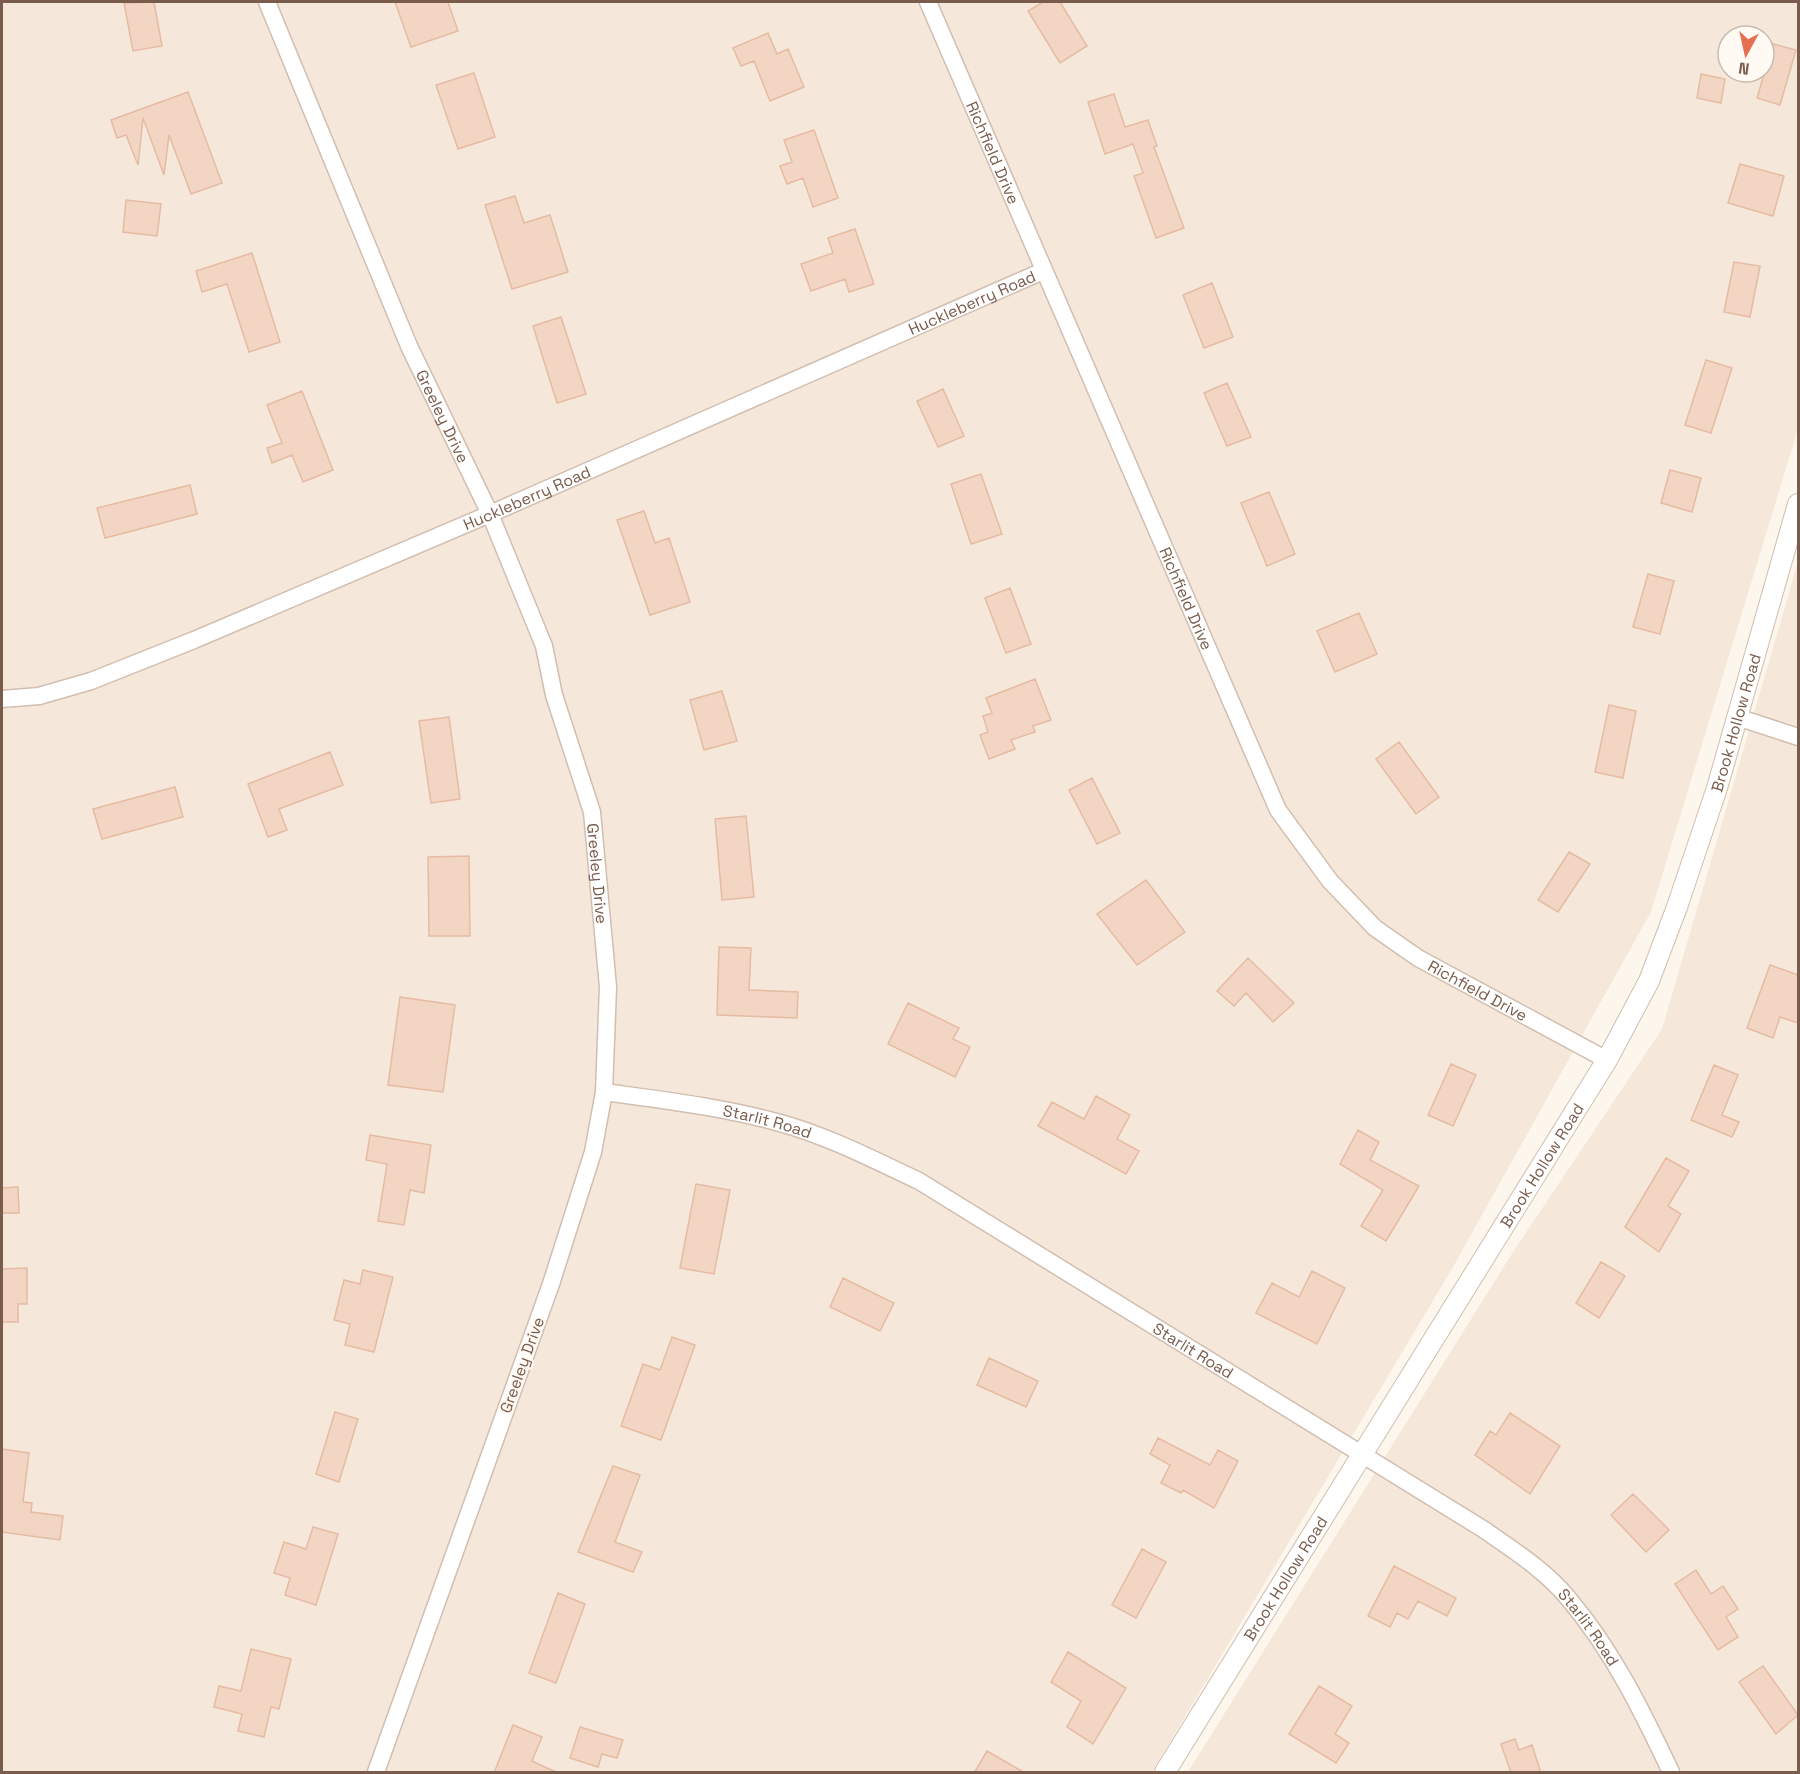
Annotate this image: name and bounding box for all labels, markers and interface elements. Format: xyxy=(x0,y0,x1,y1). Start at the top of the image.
north arrow xyxy=(1716,24,1776,84)
text: N xyxy=(1737,57,1751,80)
street label: Richfield Drive xyxy=(962,98,1025,207)
street label: Huckleberry Road xyxy=(905,265,1039,339)
street label: Greeley Drive xyxy=(411,366,474,466)
street label: Huckleberry Road xyxy=(460,461,594,535)
street label: Richfield Drive xyxy=(1155,544,1218,653)
street label: Brook Hollow Road xyxy=(1706,651,1765,794)
street label: Greeley Drive xyxy=(583,822,613,925)
street label: Richfield Drive xyxy=(1424,955,1531,1026)
street label: Brook Hollow Road xyxy=(1495,1099,1588,1232)
street label: Starlit Road xyxy=(721,1100,815,1143)
street label: Greeley Drive xyxy=(495,1314,549,1416)
street label: Starlit Road xyxy=(1149,1317,1238,1383)
street label: Brook Hollow Road xyxy=(1239,1512,1332,1645)
street label: Starlit Road xyxy=(1554,1584,1624,1670)

